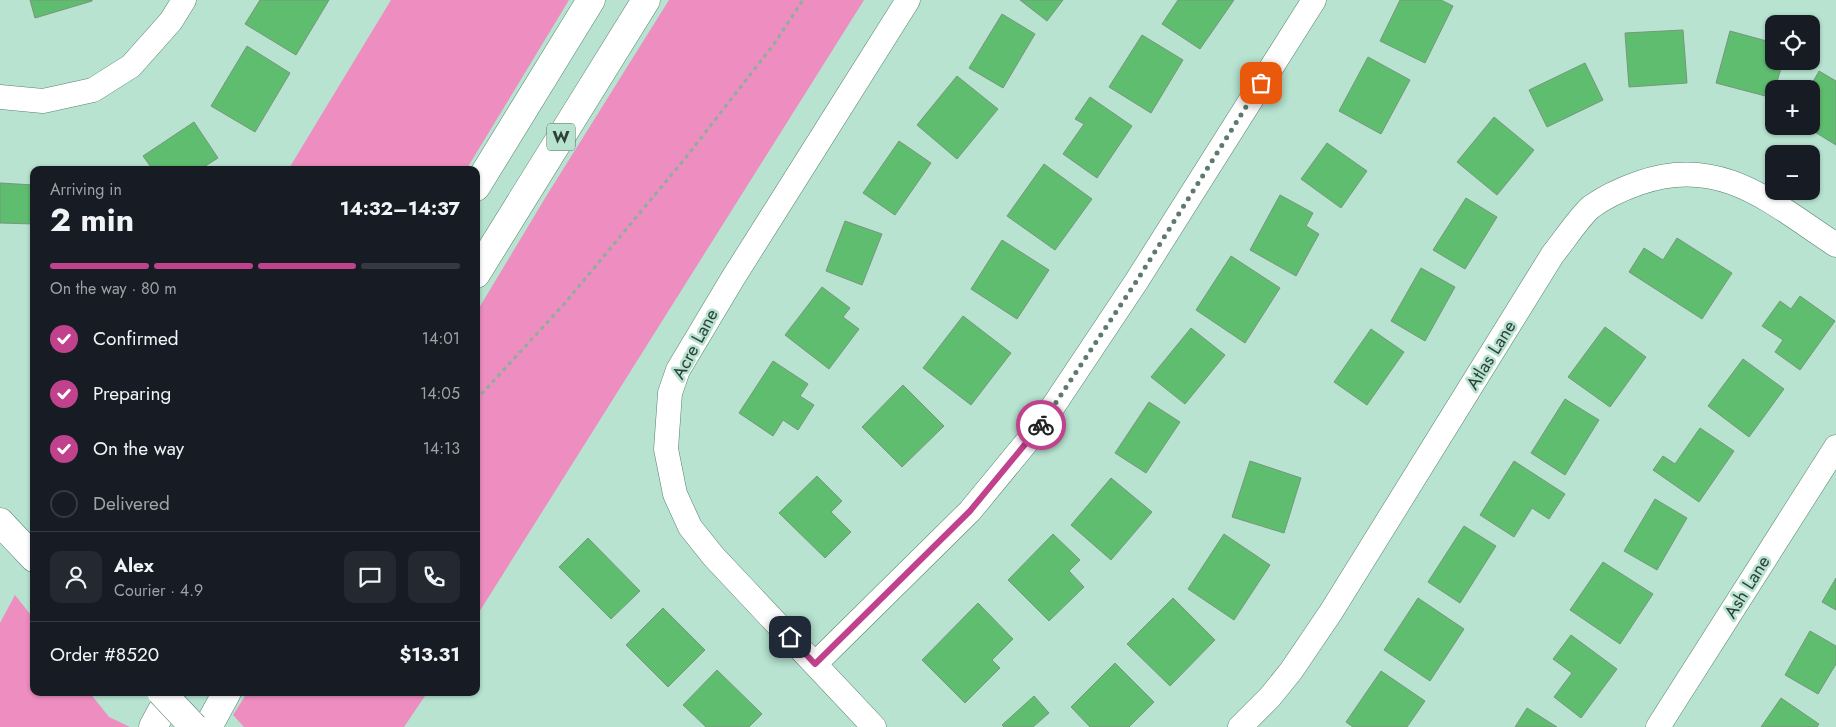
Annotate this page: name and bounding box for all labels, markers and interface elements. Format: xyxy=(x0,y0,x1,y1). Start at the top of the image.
map controls xyxy=(1765,15,1820,200)
button: locate xyxy=(1765,15,1820,70)
pin xyxy=(1240,62,1282,104)
icon: bag xyxy=(1247,69,1275,97)
button: + xyxy=(1765,80,1820,135)
road number: W xyxy=(547,124,575,150)
button: − xyxy=(1765,145,1820,200)
text: Arriving in xyxy=(50,178,122,201)
text: 14:32–14:37 xyxy=(340,195,460,222)
text: 2 min xyxy=(50,197,134,243)
text: On the way · 80 m xyxy=(50,277,177,300)
street label: Acre Lane xyxy=(666,304,724,384)
street label: Atlas Lane xyxy=(1460,315,1522,395)
icon: check xyxy=(50,325,78,353)
text: Confirmed xyxy=(93,325,179,352)
text: 14:01 xyxy=(422,327,460,350)
icon: check xyxy=(50,380,78,408)
text: Preparing xyxy=(93,380,171,407)
text: 14:05 xyxy=(420,382,460,405)
courier xyxy=(1016,400,1066,450)
icon: bike xyxy=(1027,411,1055,439)
icon: check xyxy=(50,435,78,463)
text: On the way xyxy=(93,435,184,462)
text: 14:13 xyxy=(423,437,460,460)
text: Delivered xyxy=(93,490,170,517)
button: person xyxy=(50,551,102,603)
button: chat xyxy=(344,551,396,603)
button: phone xyxy=(408,551,460,603)
street label: Ash Lane xyxy=(1718,551,1776,623)
text: Alex xyxy=(114,552,154,579)
text: Courier · 4.9 xyxy=(114,579,203,602)
pin xyxy=(769,616,811,658)
icon: home xyxy=(776,623,804,651)
text: Order #8520 xyxy=(50,641,159,668)
text: $13.31 xyxy=(399,641,460,668)

